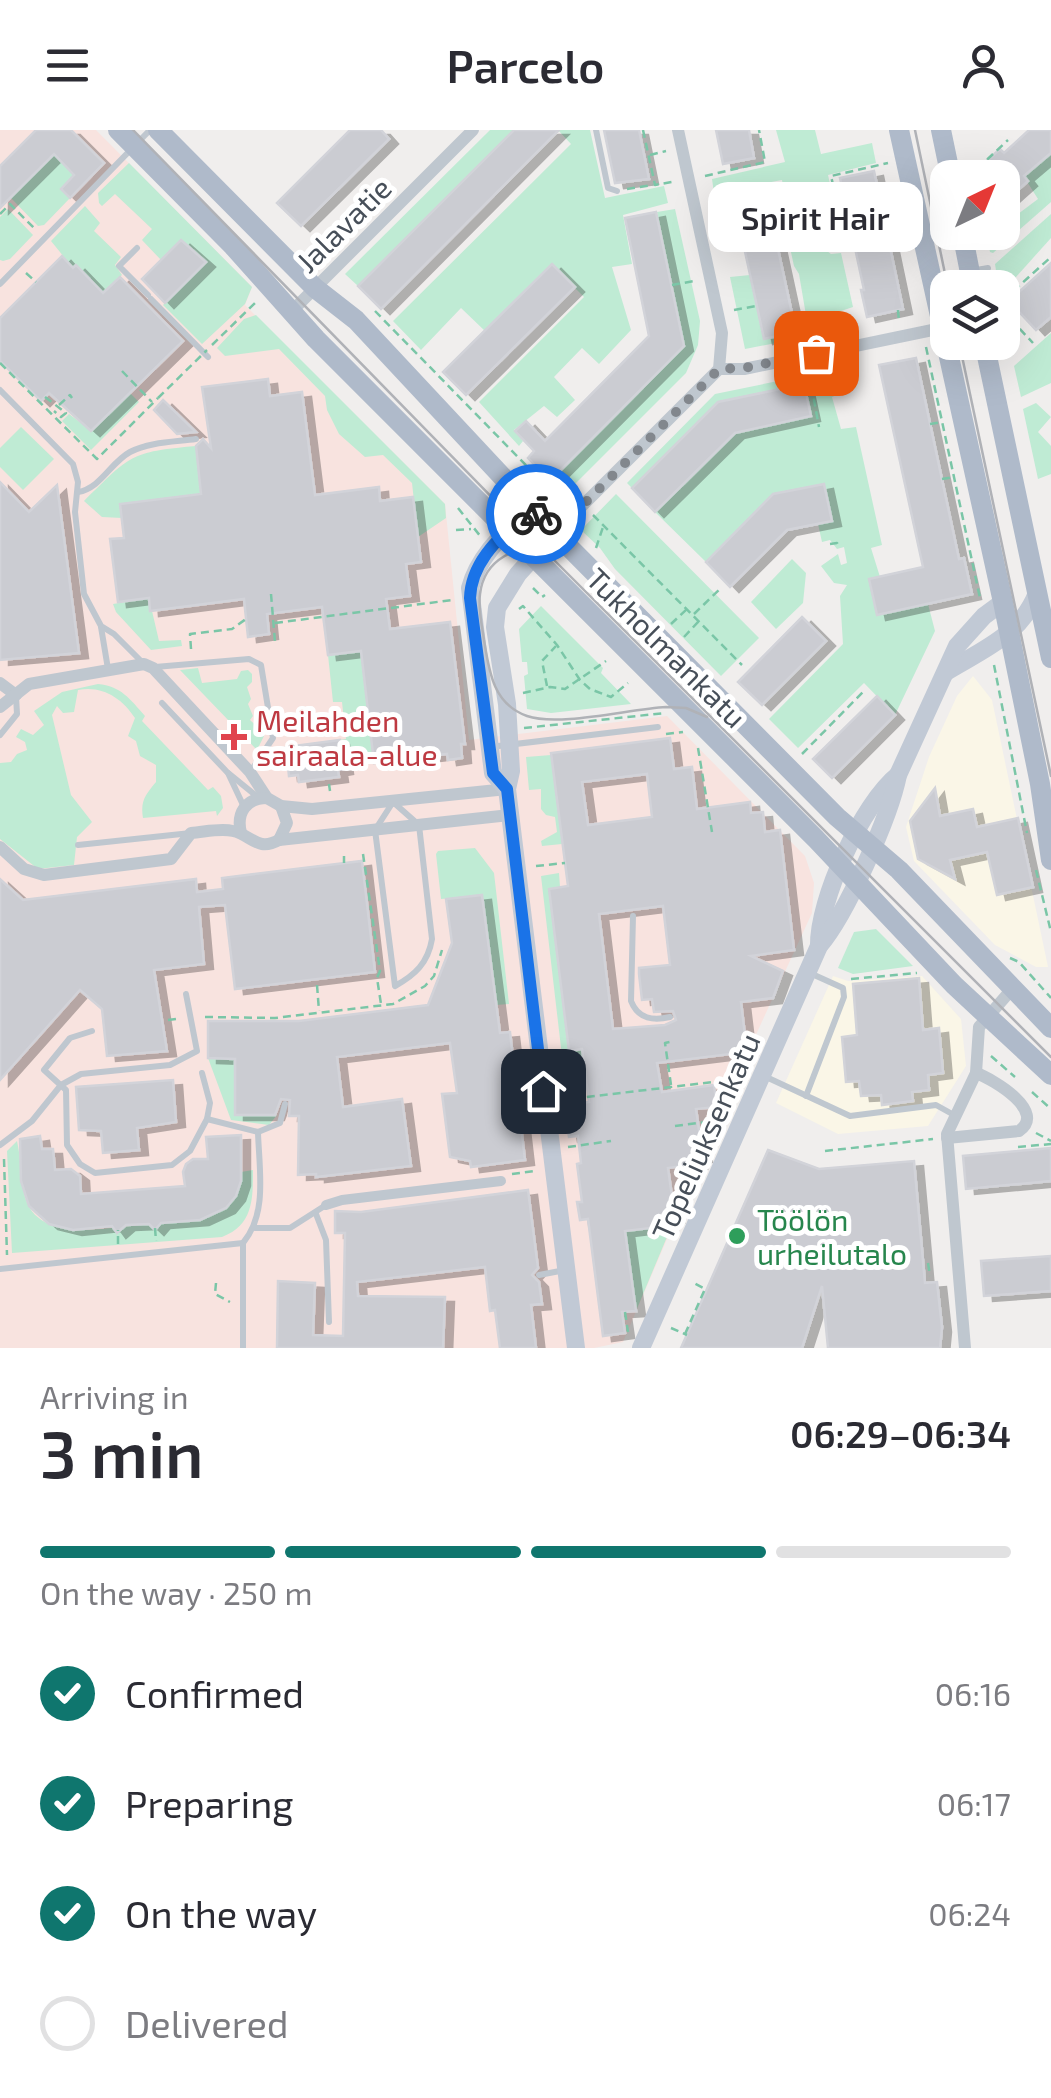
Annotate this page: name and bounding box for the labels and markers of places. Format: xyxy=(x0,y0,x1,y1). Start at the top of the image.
callout: Spirit Hair xyxy=(708,183,924,253)
pin xyxy=(774,311,859,396)
place label: Meilahden sairaala-alue xyxy=(256,702,438,772)
marker: Meilahden sairaala-alue xyxy=(221,724,247,750)
pin xyxy=(501,1049,586,1134)
place label: Töölön urheilutalo xyxy=(757,1201,907,1271)
marker: Töölön urheilutalo xyxy=(726,1225,748,1247)

